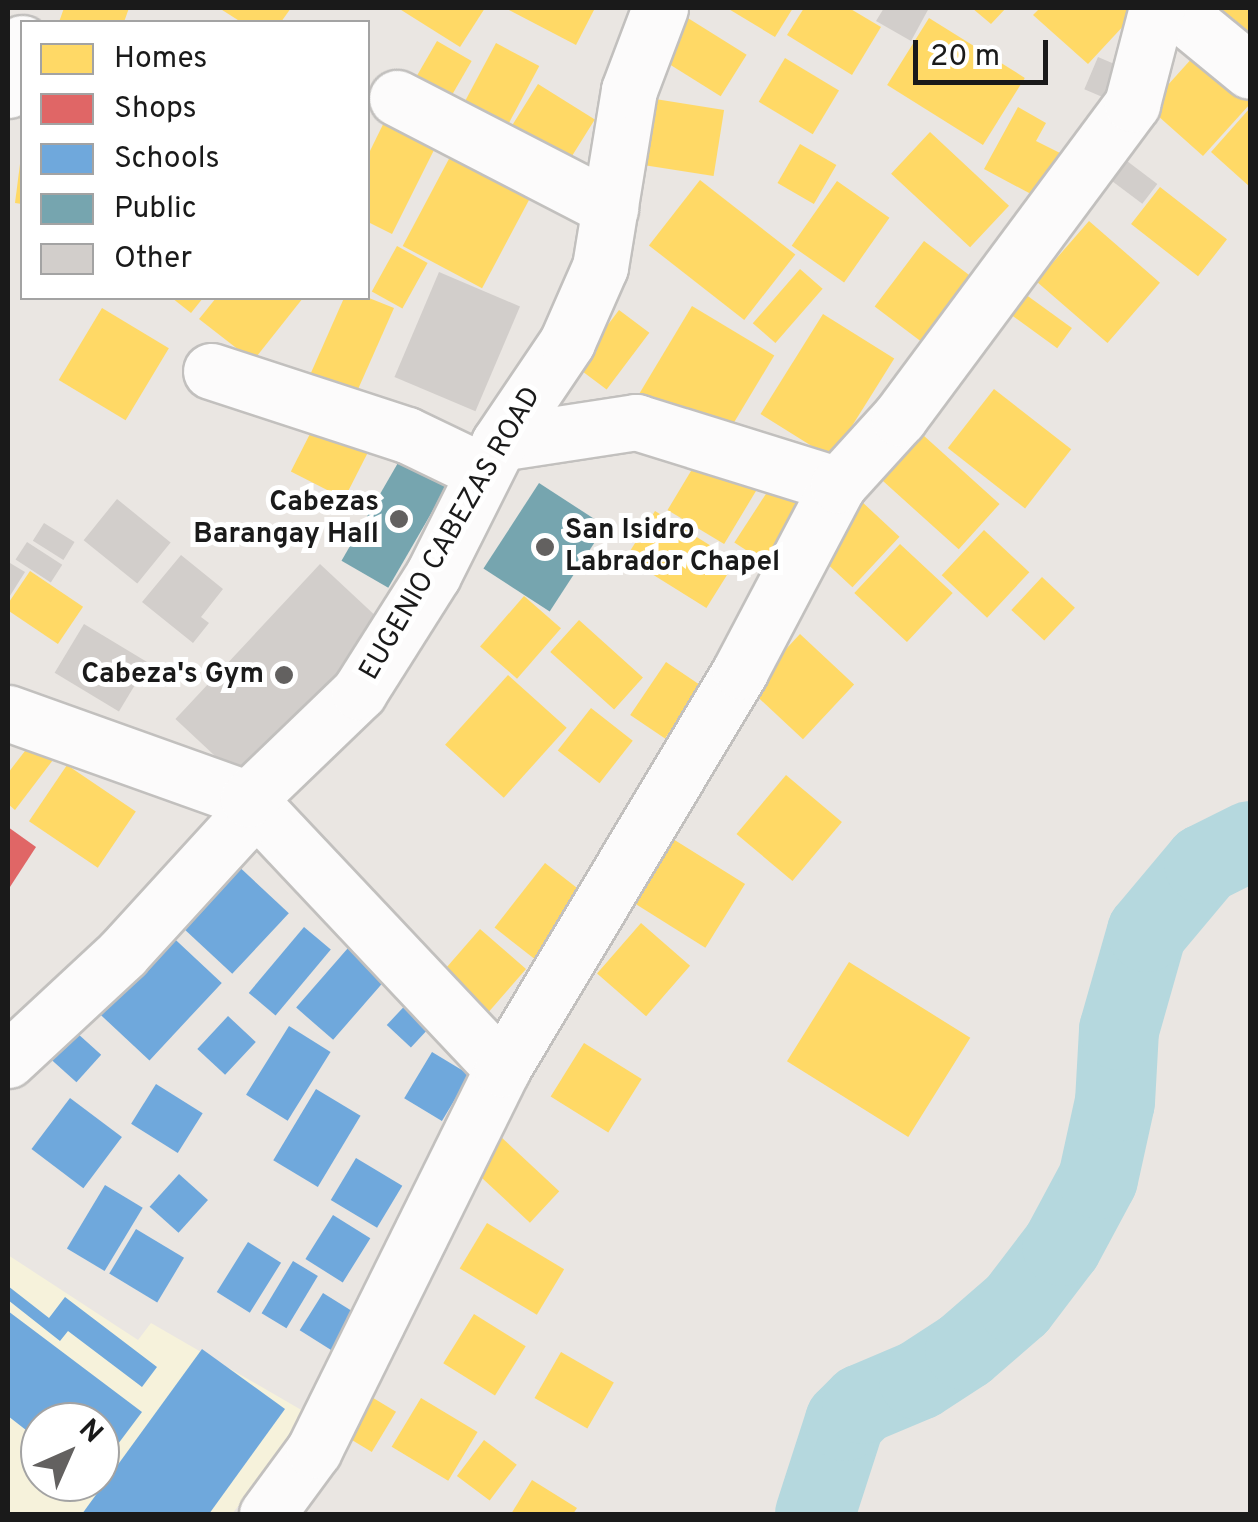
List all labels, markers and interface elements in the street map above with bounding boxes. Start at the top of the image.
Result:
legend [20,20,370,300]
scale bar [918,20,1053,82]
text: 20 m [930,39,1000,76]
text: Homes [114,41,207,78]
text: Shops [114,91,197,128]
text: Schools [114,141,220,178]
text: Public [114,191,197,228]
text: Other [114,241,192,278]
street label: EUGENIO CABEZAS ROAD [353,381,549,687]
place label: Cabezas Barangay Hall [193,486,379,552]
marker: Cabezas Barangay Hall [388,508,410,530]
place label: San Isidro Labrador Chapel [565,514,780,580]
marker: San Isidro Labrador Chapel [534,536,556,558]
place label: Cabeza's Gym [81,658,264,692]
marker: Cabeza's Gym [273,664,295,686]
north arrow [20,1402,120,1502]
text: N [70,1412,110,1452]

